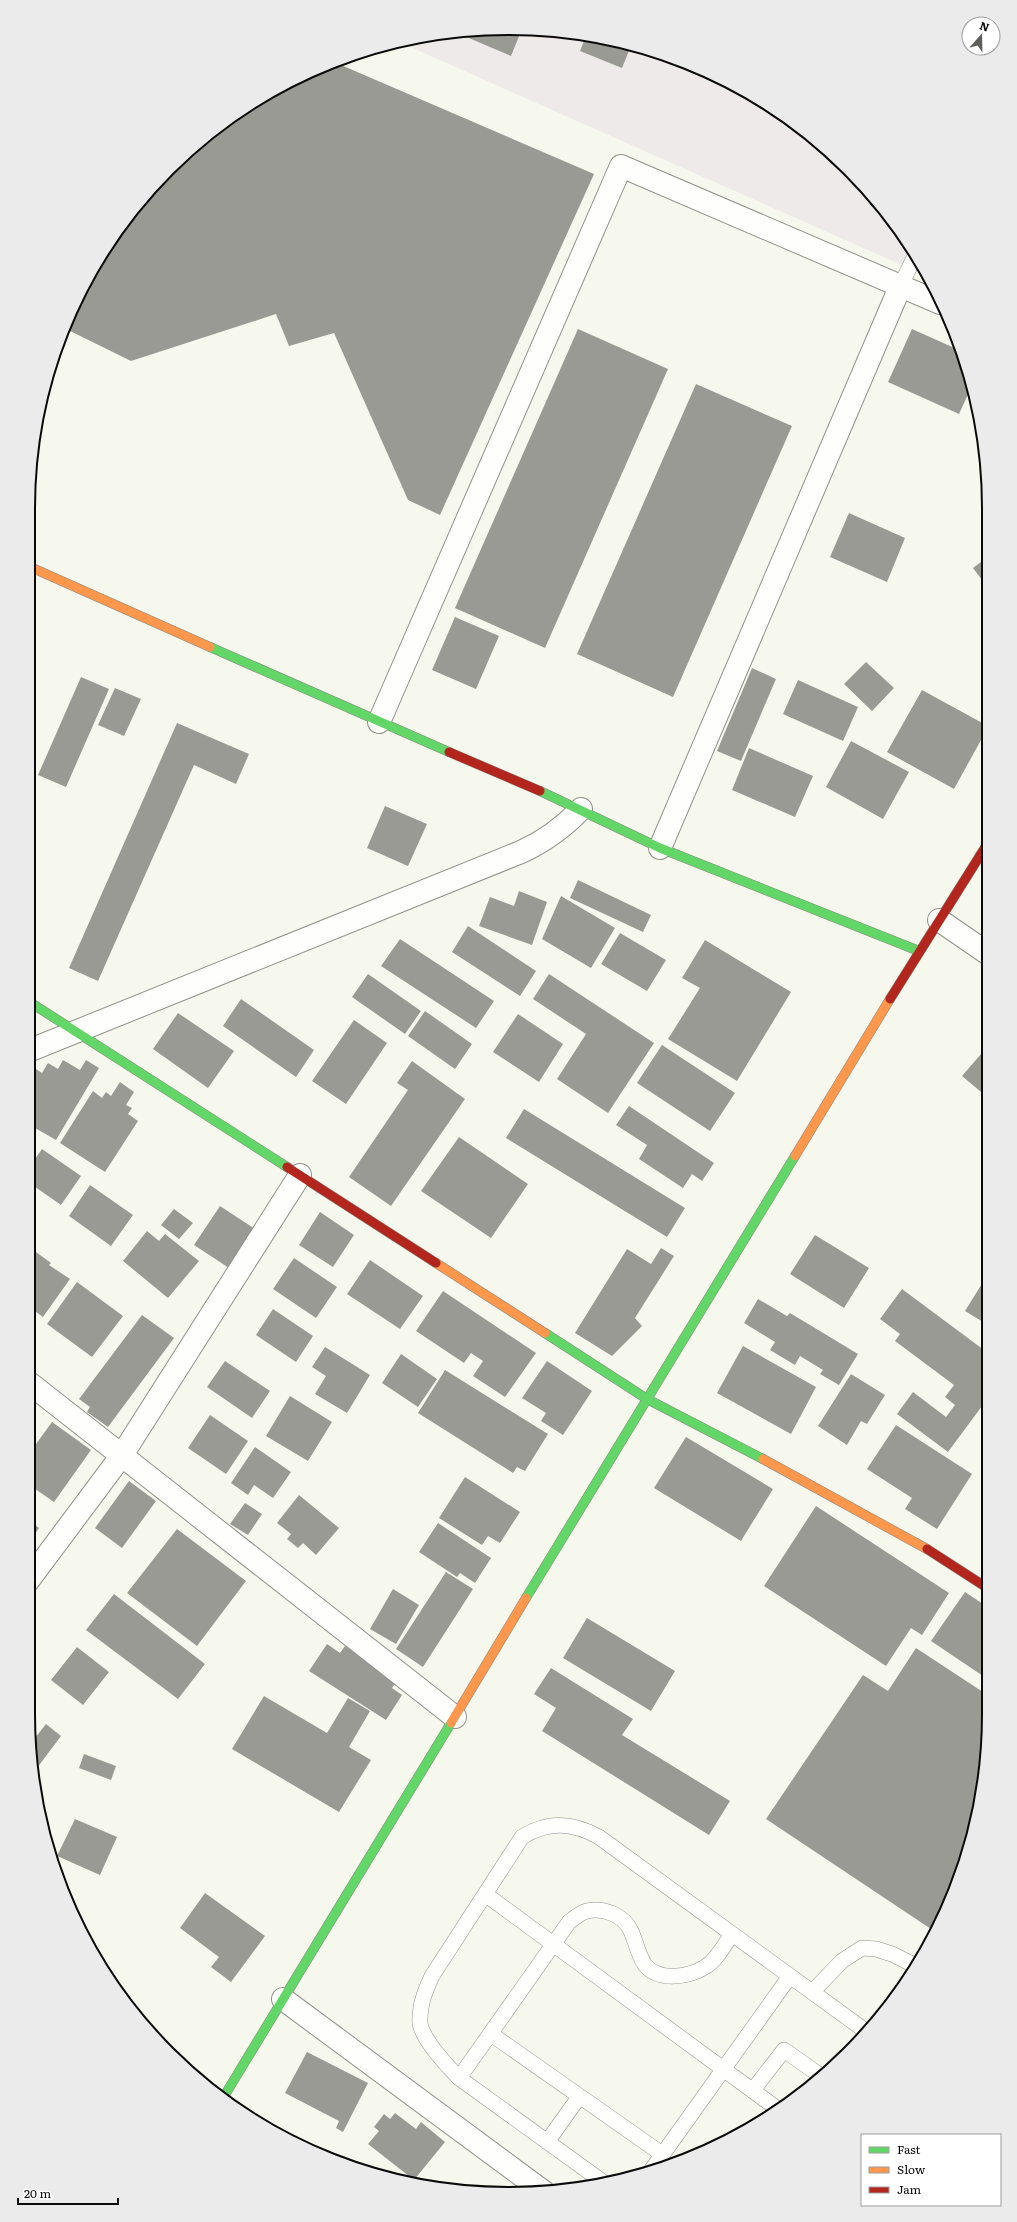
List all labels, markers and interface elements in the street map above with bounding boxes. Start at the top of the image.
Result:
north arrow [961,16,1001,56]
text: N [978,17,992,35]
legend [861,2134,1001,2206]
text: Fast [897,2140,921,2158]
text: Slow [897,2160,926,2178]
scale bar [18,2180,118,2206]
text: Jam [897,2180,922,2198]
text: 20 m [24,2184,51,2202]

